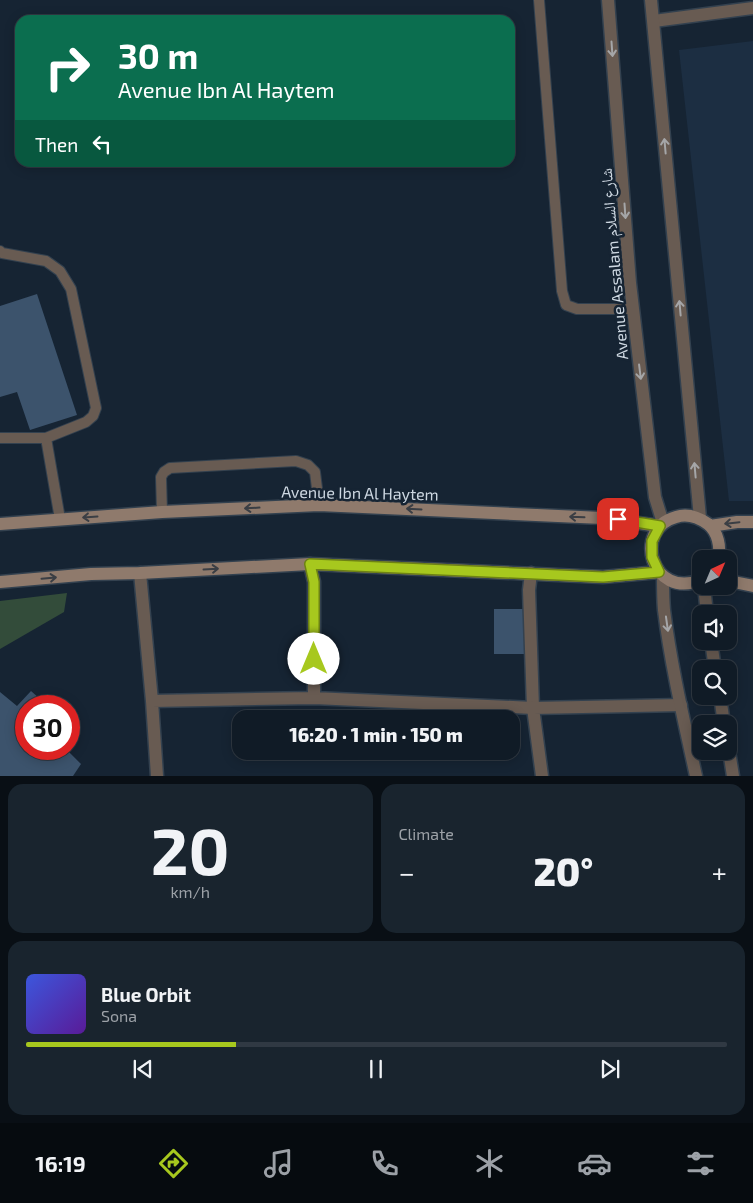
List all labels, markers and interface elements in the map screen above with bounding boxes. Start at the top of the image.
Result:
text: 30 m [118,34,198,76]
icon: right [35,35,100,100]
one-way arrow [608,40,617,56]
text: Avenue Ibn Al Haytem [118,76,335,102]
icon: left [88,130,116,158]
text: Then [35,133,78,156]
one-way arrow [660,139,670,155]
street label: Avenue Assalam شارع السلام [596,167,633,361]
one-way arrow [620,202,629,218]
one-way arrow [676,300,685,316]
one-way arrow [635,364,645,380]
one-way arrow [691,462,700,478]
street label: Avenue Ibn Al Haytem [281,482,439,503]
pin [597,498,639,540]
one-way arrow [244,503,260,513]
one-way arrow [407,505,423,514]
icon: arrive [604,505,632,533]
one-way arrow [569,512,585,522]
one-way arrow [82,513,98,522]
one-way arrow [724,518,740,528]
north arrow [692,550,738,595]
map controls [692,550,737,760]
one-way arrow [203,565,219,574]
one-way arrow [40,573,56,583]
button: sound [692,605,737,650]
one-way arrow [662,616,672,632]
position arrow [287,632,339,684]
button: search [692,660,737,705]
speed limit sign: 30 [15,695,80,760]
button: layers [692,715,737,760]
text: 16:20 · 1 min · 150 m [289,723,463,746]
text: 20 [151,810,230,888]
text: Climate [399,824,454,843]
text: 20° [533,848,593,894]
text: − [399,855,415,889]
text: + [712,855,727,889]
text: km/h [170,882,210,901]
text: Blue Orbit [101,983,191,1006]
text: Sona [101,1006,137,1025]
icon: previous [129,1055,157,1083]
icon: pause [362,1055,390,1083]
icon: next [596,1055,624,1083]
icon: directions [156,1146,191,1181]
icon: music [261,1146,296,1181]
icon: phone [367,1146,402,1181]
icon: climate [472,1146,507,1181]
icon: car [577,1146,612,1181]
icon: filters [683,1146,718,1181]
text: 16:19 [35,1150,86,1176]

